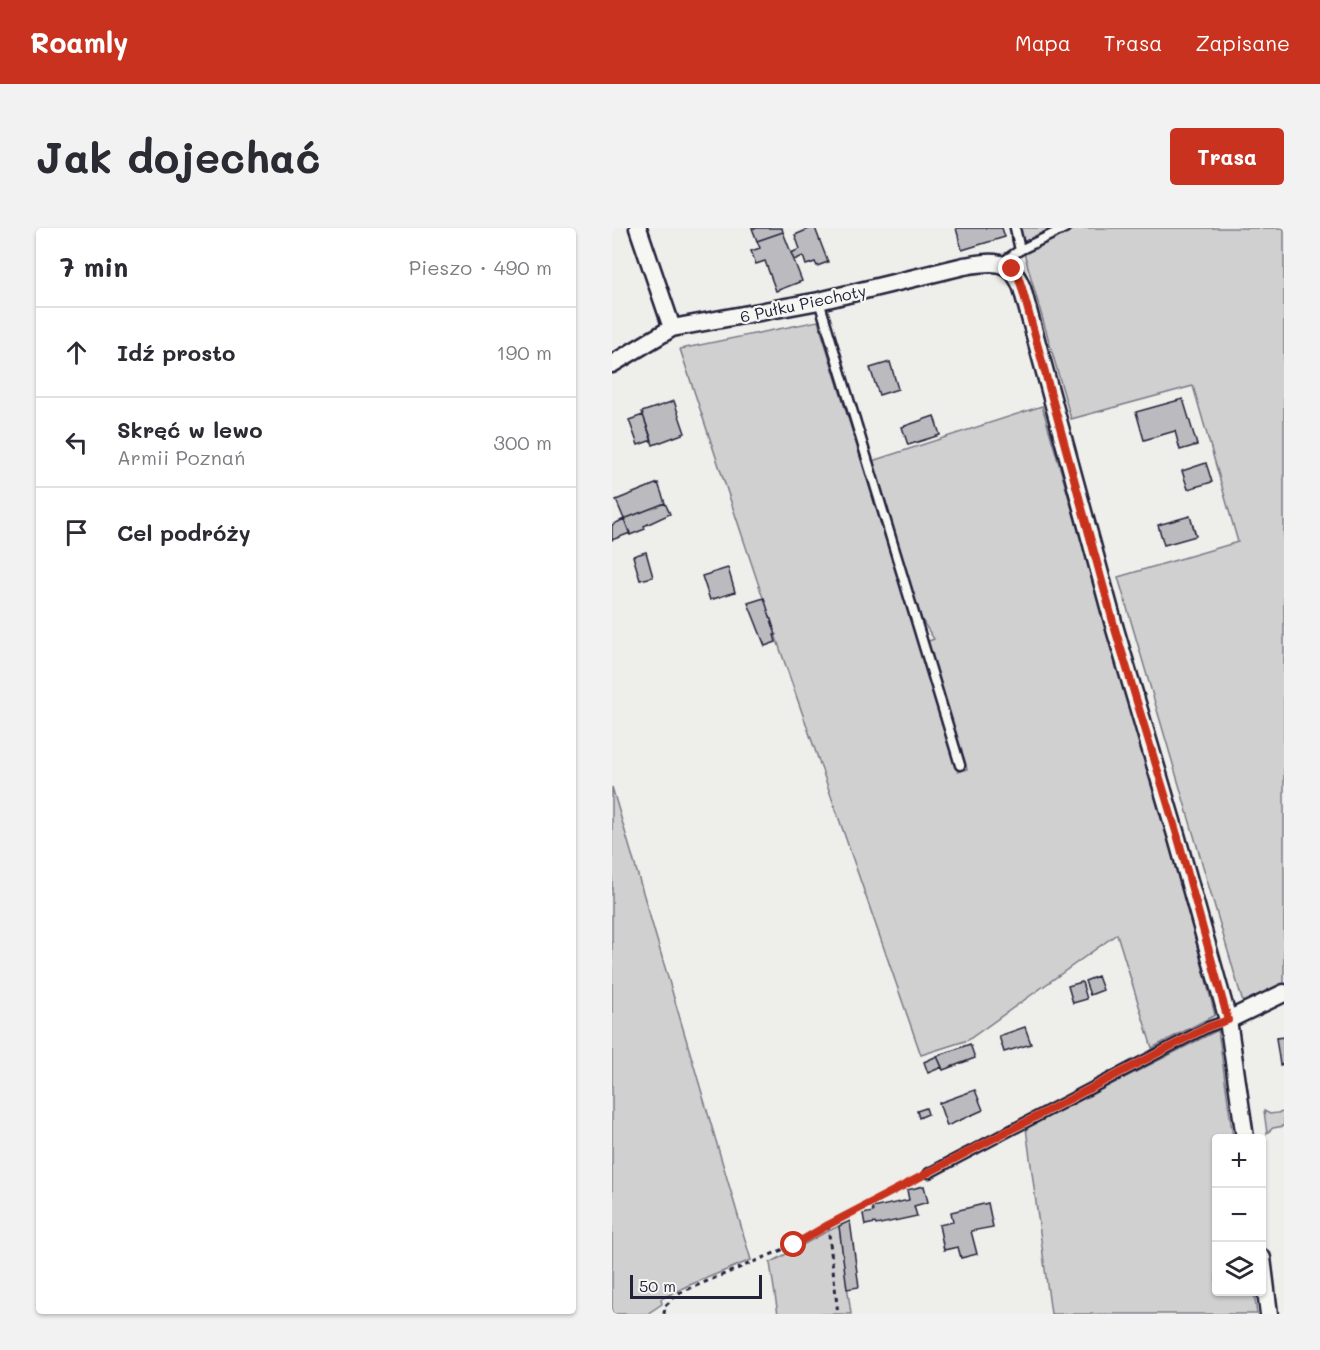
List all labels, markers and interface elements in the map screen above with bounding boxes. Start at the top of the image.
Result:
text: Roamly [30,24,129,60]
text: Mapa [1015,29,1071,56]
text: Trasa [1104,29,1162,56]
text: Zapisane [1195,29,1290,56]
button: Trasa [1170,128,1284,185]
text: Jak dojechać [36,129,321,184]
text: 7 min [60,250,128,284]
text: Pieszo · 490 m [409,254,552,280]
route end [998,255,1024,281]
street label: 6 Pułku Piechoty [738,279,868,327]
icon: ahead [60,336,93,369]
text: Idź prosto [117,338,235,367]
text: 190 m [497,339,552,365]
text: Skręć w lewo [117,415,263,444]
icon: left [60,426,93,459]
text: 300 m [493,429,552,455]
text: Armii Poznań [117,444,245,470]
icon: arrive [60,516,93,549]
text: Cel podróży [117,518,251,547]
map controls [1212,1134,1266,1296]
button: + [1212,1134,1266,1188]
button: − [1212,1188,1266,1242]
route start [780,1231,806,1257]
button: layers [1212,1242,1266,1296]
scale bar [630,1272,762,1300]
text: 50 m [639,1275,676,1296]

